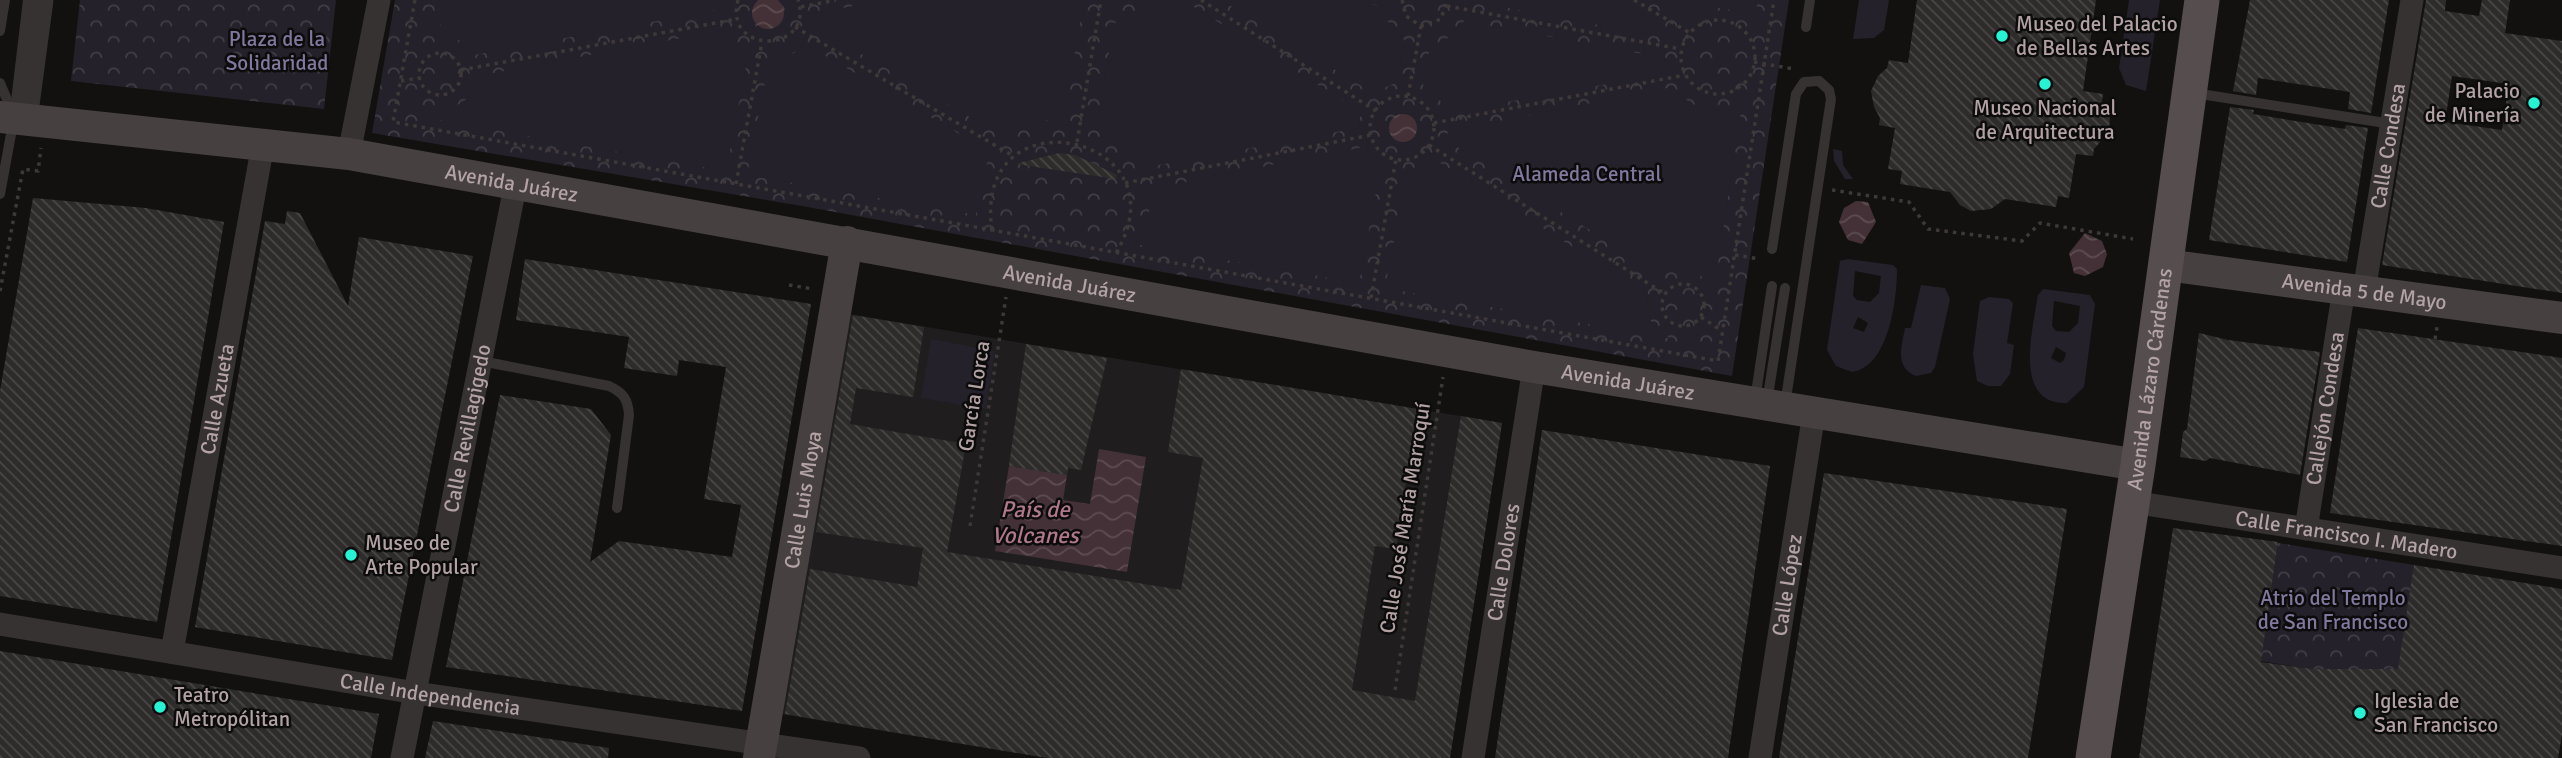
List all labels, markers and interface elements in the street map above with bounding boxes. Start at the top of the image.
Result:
place label: Museo del Palacio de Bellas Artes [2016,11,2178,61]
park label: Plaza de la Solidaridad [226,26,328,76]
marker: Museo del Palacio de Bellas Artes [1994,28,2010,44]
marker: Museo Nacional de Arquitectura [2037,76,2053,92]
place label: Palacio de Minería [2425,78,2520,128]
street label: Calle Condesa [2365,81,2411,211]
place label: Museo Nacional de Arquitectura [1973,95,2117,145]
marker: Palacio de Minería [2526,95,2542,111]
street label: Avenida Juárez [443,158,580,208]
park label: Alameda Central [1512,161,1662,187]
street label: Avenida Juárez [1001,259,1138,308]
street label: Avenida Lázaro Cárdenas [2121,267,2178,492]
street label: Avenida 5 de Mayo [2280,268,2448,315]
street label: Callejón Condesa [2300,330,2350,487]
street label: García Lorca [952,339,996,453]
street label: Calle Azueta [195,341,240,457]
street label: Calle Revillagigedo [438,342,497,515]
street label: Avenida Juárez [1559,359,1696,406]
street label: Calle José María Marroquí [1374,400,1436,635]
street label: Calle Luis Moya [779,429,828,571]
water label: País de Volcanes [991,495,1081,550]
street label: Calle Dolores [1482,502,1526,623]
street label: Calle Francisco I. Madero [2234,505,2459,565]
place label: Museo de Arte Popular [365,530,478,580]
street label: Calle López [1766,532,1808,638]
marker: Museo de Arte Popular [343,547,359,563]
park label: Atrio del Templo de San Francisco [2258,585,2408,635]
street label: Calle Independencia [338,668,522,721]
place label: Teatro Metropólitan [174,682,290,732]
place label: Iglesia de San Francisco [2374,688,2498,738]
marker: Teatro Metropólitan [152,699,168,715]
marker: Iglesia de San Francisco [2352,705,2368,721]

